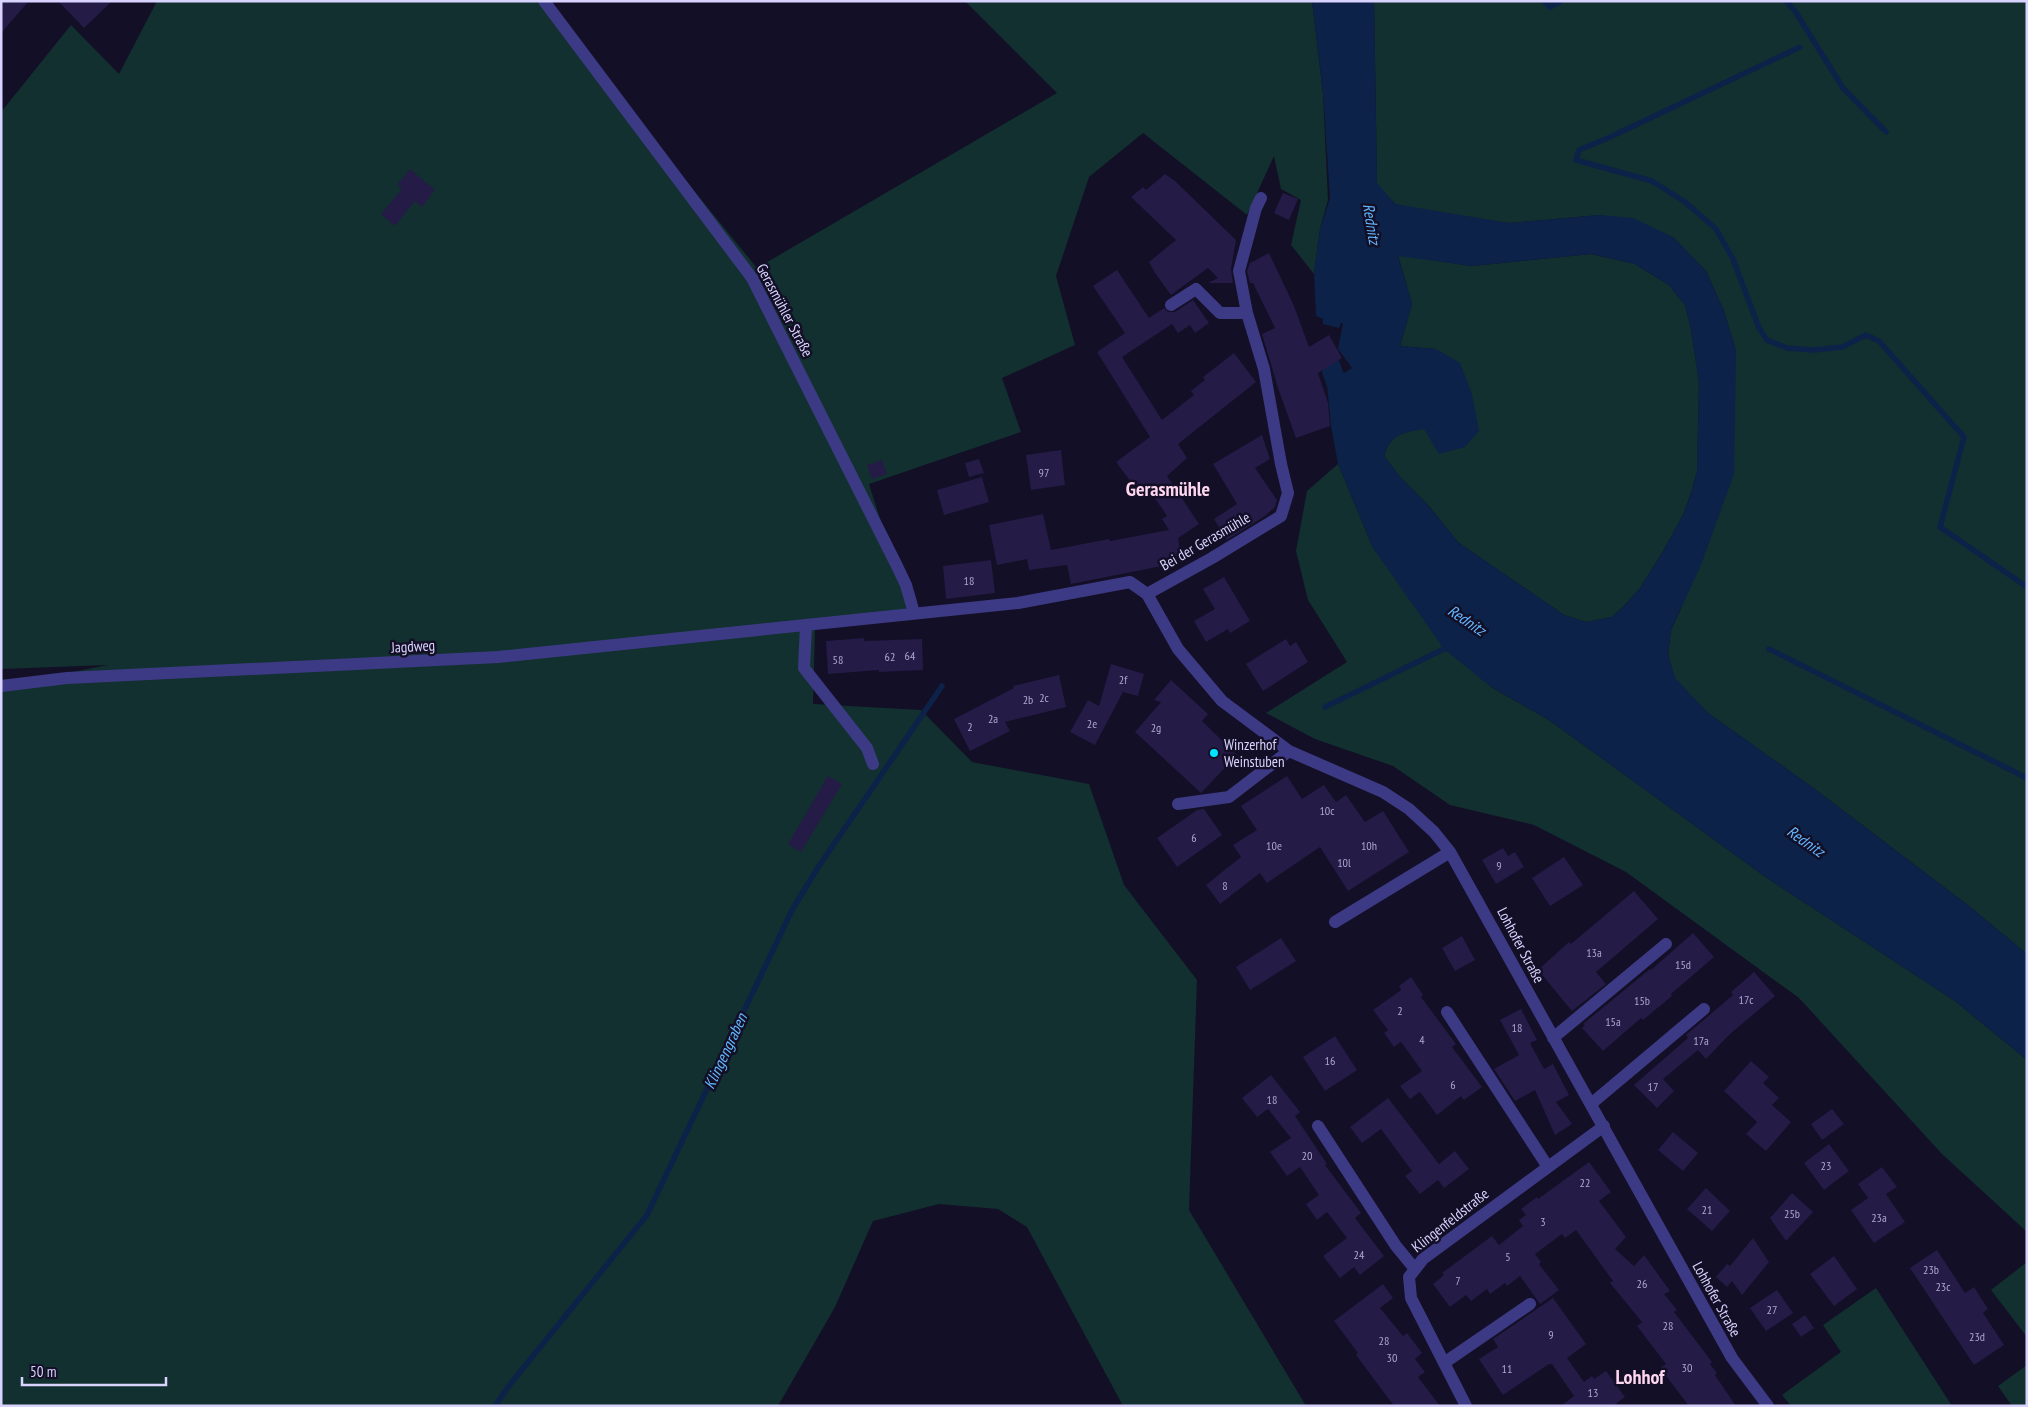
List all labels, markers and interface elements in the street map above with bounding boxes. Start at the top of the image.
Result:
water label: Rednitz [1359,202,1385,248]
street label: Gerasmühler Straße [752,260,818,360]
house number: 97 [1039,465,1049,480]
district label: Gerasmühle [1126,476,1210,502]
street label: Bei der Gerasmühle [1157,508,1253,574]
house number: 18 [964,573,974,588]
water label: Rednitz [1444,600,1492,641]
street label: Jagdweg [390,635,435,657]
house number: 64 [905,648,916,663]
house number: 62 [885,649,895,664]
house number: 58 [833,652,843,667]
house number: 2f [1119,672,1128,687]
house number: 2c [1039,690,1050,705]
house number: 2b [1023,692,1033,707]
house number: 2a [988,711,998,726]
house number: 2e [1087,716,1097,731]
house number: 2 [967,719,973,734]
house number: 2g [1151,720,1161,735]
place label: Winzerhof Weinstuben [1224,735,1285,771]
marker: Winzerhof Weinstuben [1208,747,1220,759]
house number: 10c [1319,803,1335,818]
water label: Rednitz [1783,821,1830,862]
house number: 6 [1191,830,1197,845]
house number: 10e [1266,838,1282,853]
house number: 10h [1361,838,1377,853]
house number: 10l [1337,855,1351,870]
house number: 9 [1496,858,1502,873]
house number: 8 [1222,878,1228,893]
street label: Lohhofer Straße [1493,904,1549,986]
house number: 13a [1586,945,1602,960]
house number: 15d [1675,957,1691,972]
house number: 17c [1739,992,1754,1007]
house number: 15b [1634,993,1650,1008]
house number: 2 [1397,1003,1403,1018]
water label: Klingengraben [699,1009,752,1092]
house number: 15a [1605,1014,1621,1029]
house number: 18 [1512,1020,1522,1035]
house number: 4 [1419,1032,1425,1047]
house number: 17a [1693,1033,1709,1048]
house number: 16 [1325,1053,1335,1068]
house number: 6 [1450,1077,1456,1092]
house number: 17 [1648,1079,1658,1094]
house number: 18 [1267,1092,1277,1107]
house number: 20 [1302,1148,1312,1163]
house number: 23 [1821,1158,1831,1173]
house number: 22 [1580,1175,1590,1190]
street label: Klingenfeldstraße [1408,1184,1492,1256]
house number: 21 [1702,1202,1712,1217]
house number: 25b [1784,1206,1800,1221]
house number: 23a [1871,1210,1887,1225]
house number: 3 [1540,1214,1546,1229]
house number: 24 [1354,1247,1365,1262]
house number: 5 [1505,1249,1511,1264]
street label: Lohhofer Straße [1689,1258,1745,1340]
house number: 23b [1923,1262,1939,1277]
house number: 7 [1455,1273,1461,1288]
house number: 26 [1637,1276,1647,1291]
house number: 23c [1935,1279,1951,1294]
house number: 27 [1767,1302,1777,1317]
house number: 28 [1663,1318,1673,1333]
house number: 9 [1548,1327,1554,1342]
house number: 23d [1969,1329,1985,1344]
house number: 28 [1379,1333,1389,1348]
house number: 30 [1387,1350,1397,1365]
scale bar [22,1354,166,1386]
house number: 30 [1682,1360,1692,1375]
house number: 11 [1502,1361,1512,1376]
text: 50 m [30,1362,56,1381]
district label: Lohhof [1616,1364,1666,1390]
house number: 13 [1588,1385,1598,1400]

